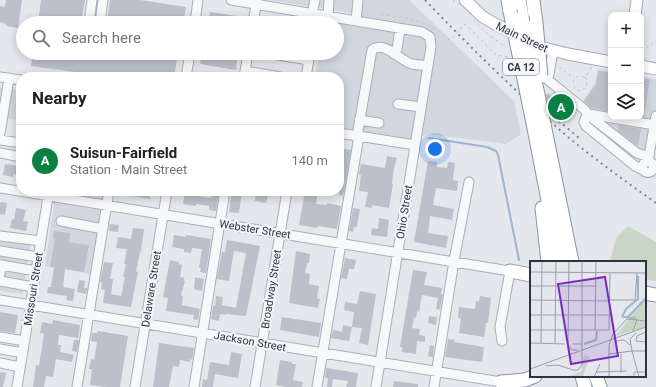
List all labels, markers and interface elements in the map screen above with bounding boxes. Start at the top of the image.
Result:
map controls [608,12,644,120]
button: + [608,12,644,48]
search box [16,16,344,60]
street label: Main Street [494,20,550,55]
icon: search [30,27,52,49]
text: Search here [62,29,141,47]
button: − [608,48,644,84]
road number: CA 12 [503,59,539,75]
button: layers [608,84,644,120]
text: Nearby [32,88,87,108]
pin: A [548,92,574,122]
your location [425,139,445,159]
text: Suisun-Fairfield [70,144,177,162]
text: A [41,153,49,168]
text: 140 m [291,153,328,168]
text: Station · Main Street [70,162,187,177]
street label: Ohio Street [394,184,415,240]
street label: Webster Street [218,217,292,242]
street label: Broadway Street [259,248,284,330]
street label: Delaware Street [139,250,164,328]
street label: Missouri Street [21,251,46,327]
inset map [530,261,646,377]
street label: Jackson Street [213,329,287,354]

